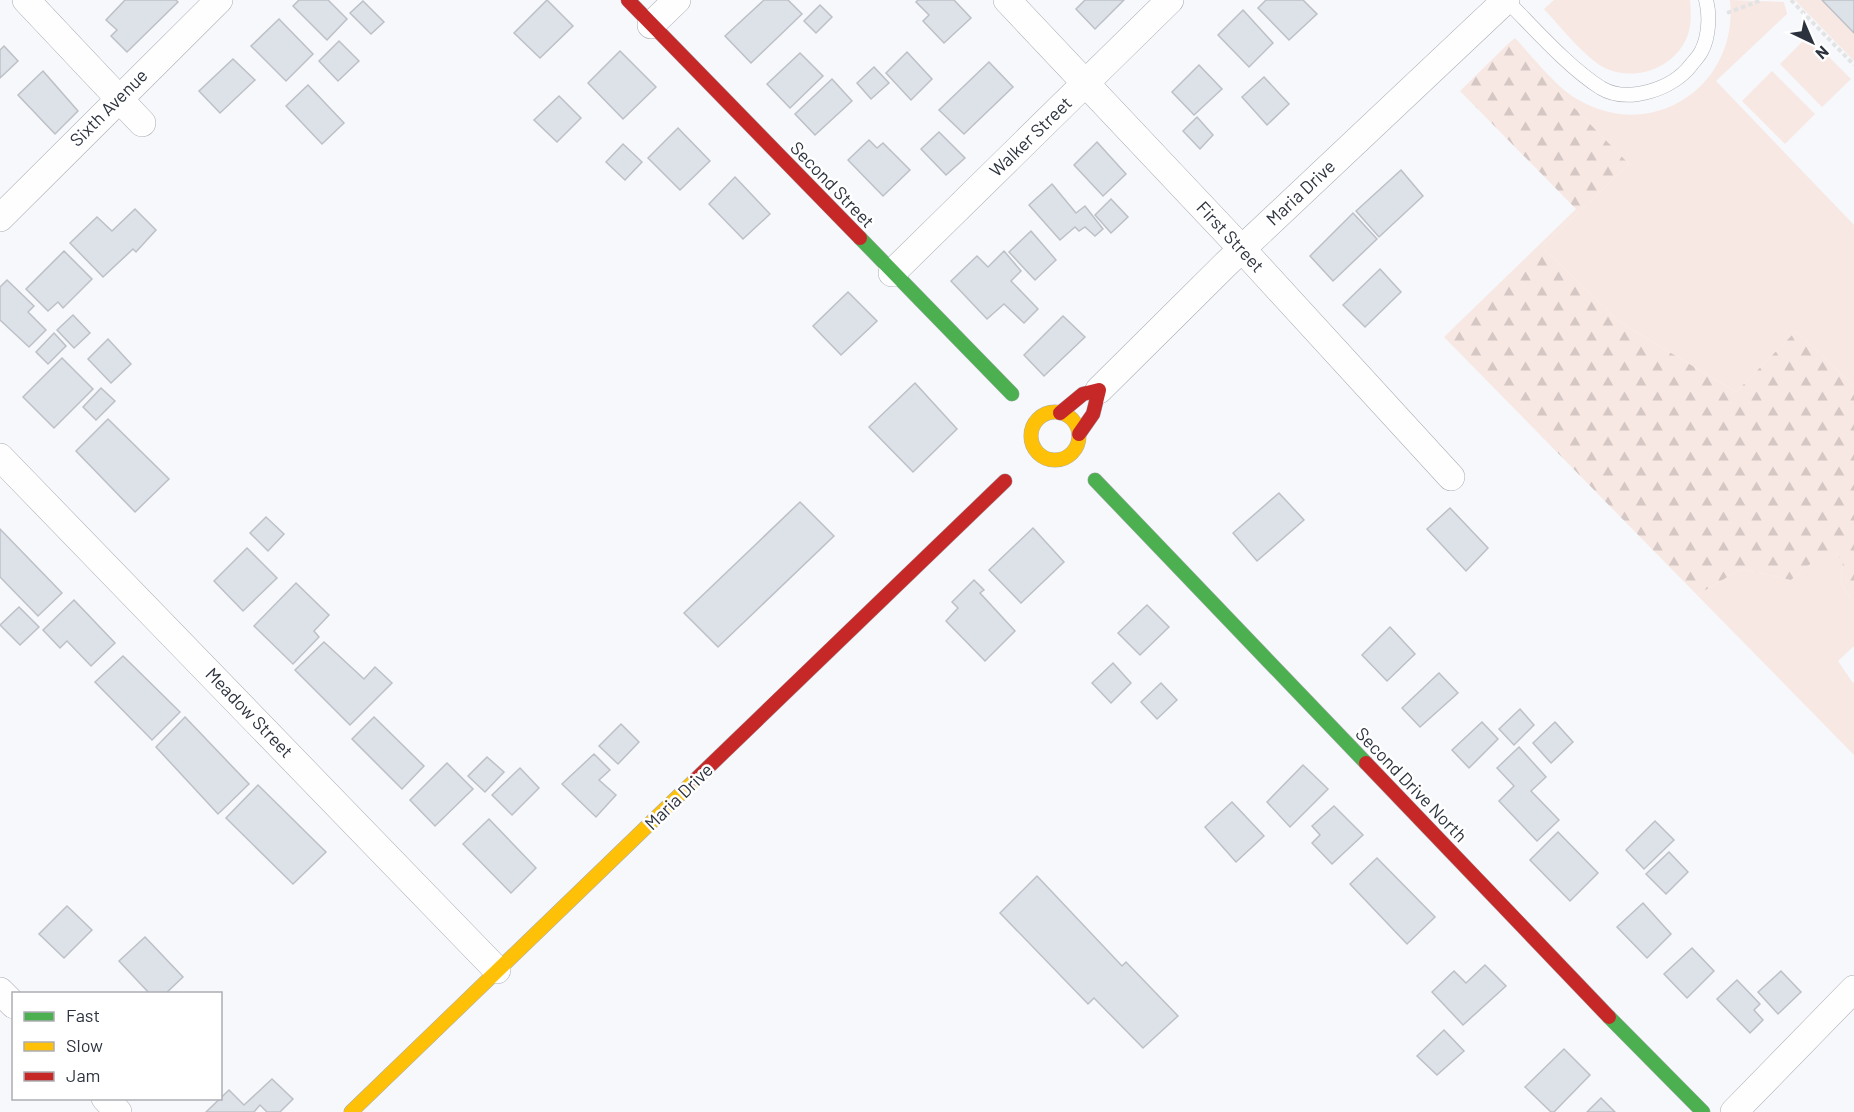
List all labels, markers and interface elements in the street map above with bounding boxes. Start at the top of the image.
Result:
north arrow [1782,12,1842,72]
text: N [1812,43,1833,64]
street label: Sixth Avenue [65,64,152,151]
street label: Walker Street [985,92,1076,181]
street label: Second Street [786,137,879,232]
street label: Maria Drive [1261,155,1339,230]
street label: First Street [1192,196,1269,276]
street label: Meadow Street [201,663,298,762]
street label: Second Drive North [1351,722,1472,846]
street label: Maria Drive [640,758,717,834]
legend [12,992,222,1100]
text: Fast [66,1004,100,1026]
text: Slow [66,1034,103,1056]
text: Jam [66,1064,100,1086]

